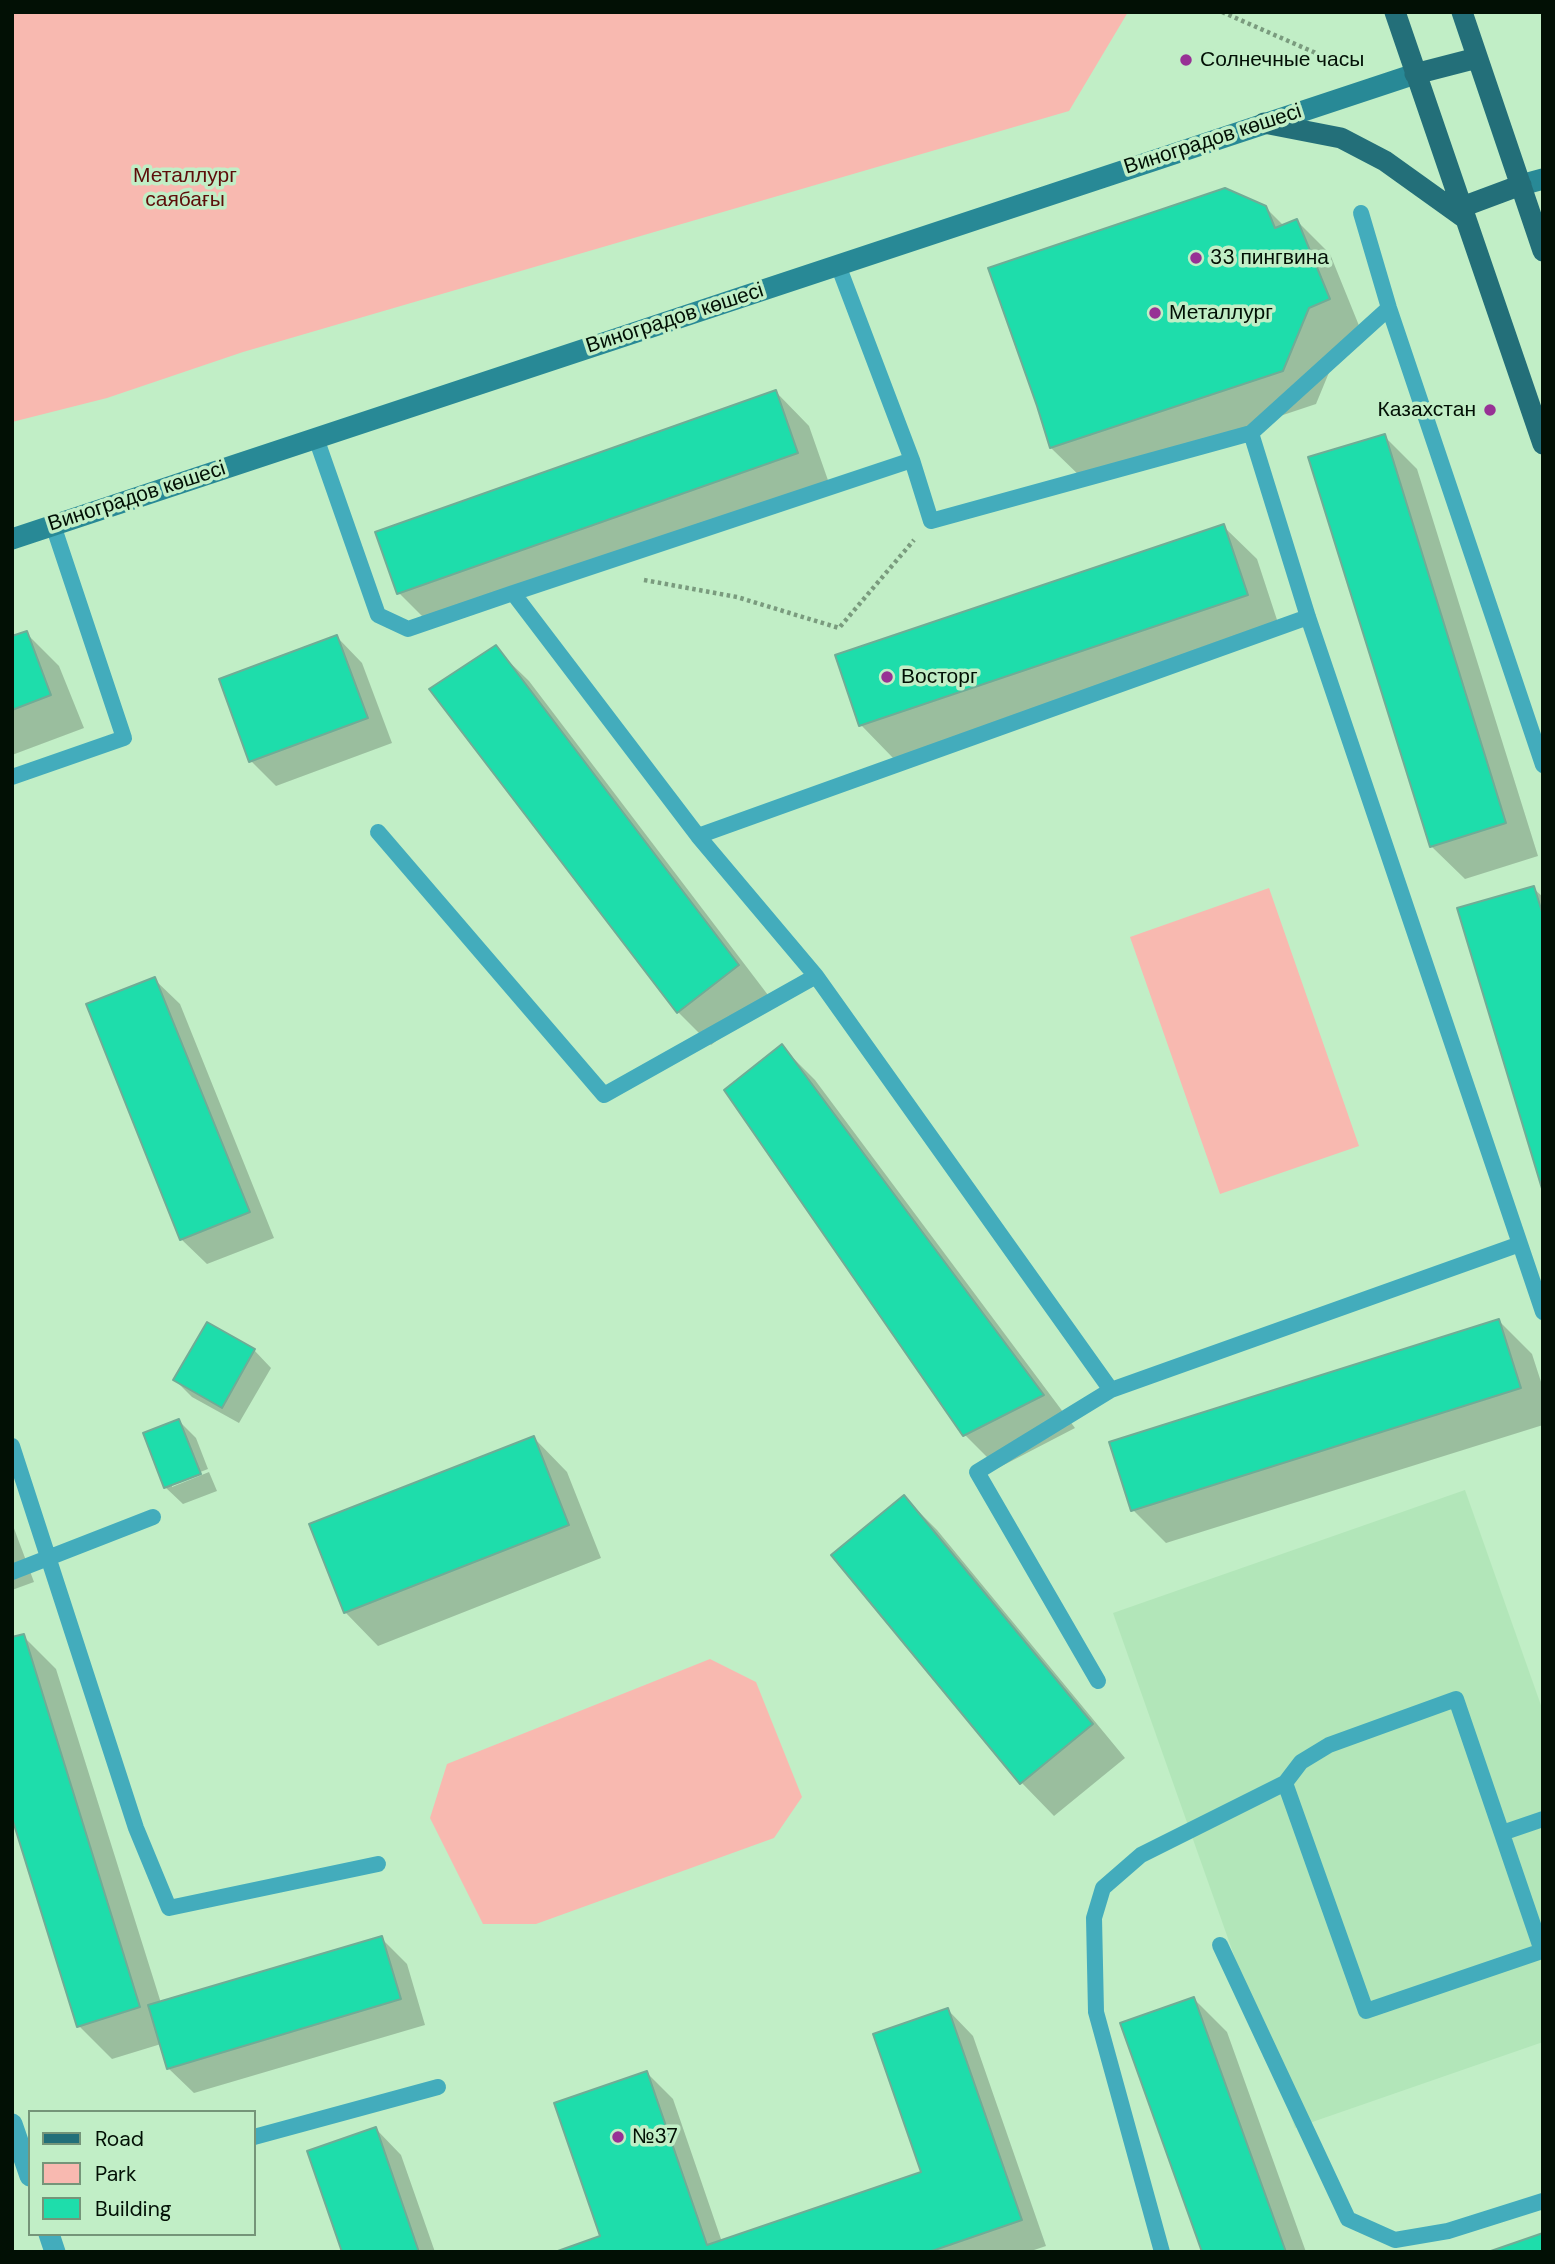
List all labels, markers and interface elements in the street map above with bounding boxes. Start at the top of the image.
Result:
place label: Солнечные часы [1200,47,1364,73]
marker: Солнечные часы [1178,52,1194,68]
street label: Виноградов көшесі [1121,99,1305,181]
park label: Металлург саябағы [133,163,237,213]
place label: 33 пингвина [1210,245,1329,271]
marker: 33 пингвина [1188,250,1204,266]
street label: Виноградов көшесі [583,278,767,360]
place label: Металлург [1169,300,1273,326]
marker: Металлург [1147,305,1163,321]
place label: Казахстан [1378,397,1476,423]
marker: Казахстан [1482,402,1498,418]
street label: Виноградов көшесі [45,456,229,538]
place label: Восторг [901,664,978,690]
marker: Восторг [879,669,895,685]
legend [28,2110,256,2236]
place label: №37 [632,2124,678,2150]
text: Road [95,2125,144,2153]
marker: №37 [610,2129,626,2145]
text: Park [95,2160,136,2188]
text: Building [95,2195,171,2223]

